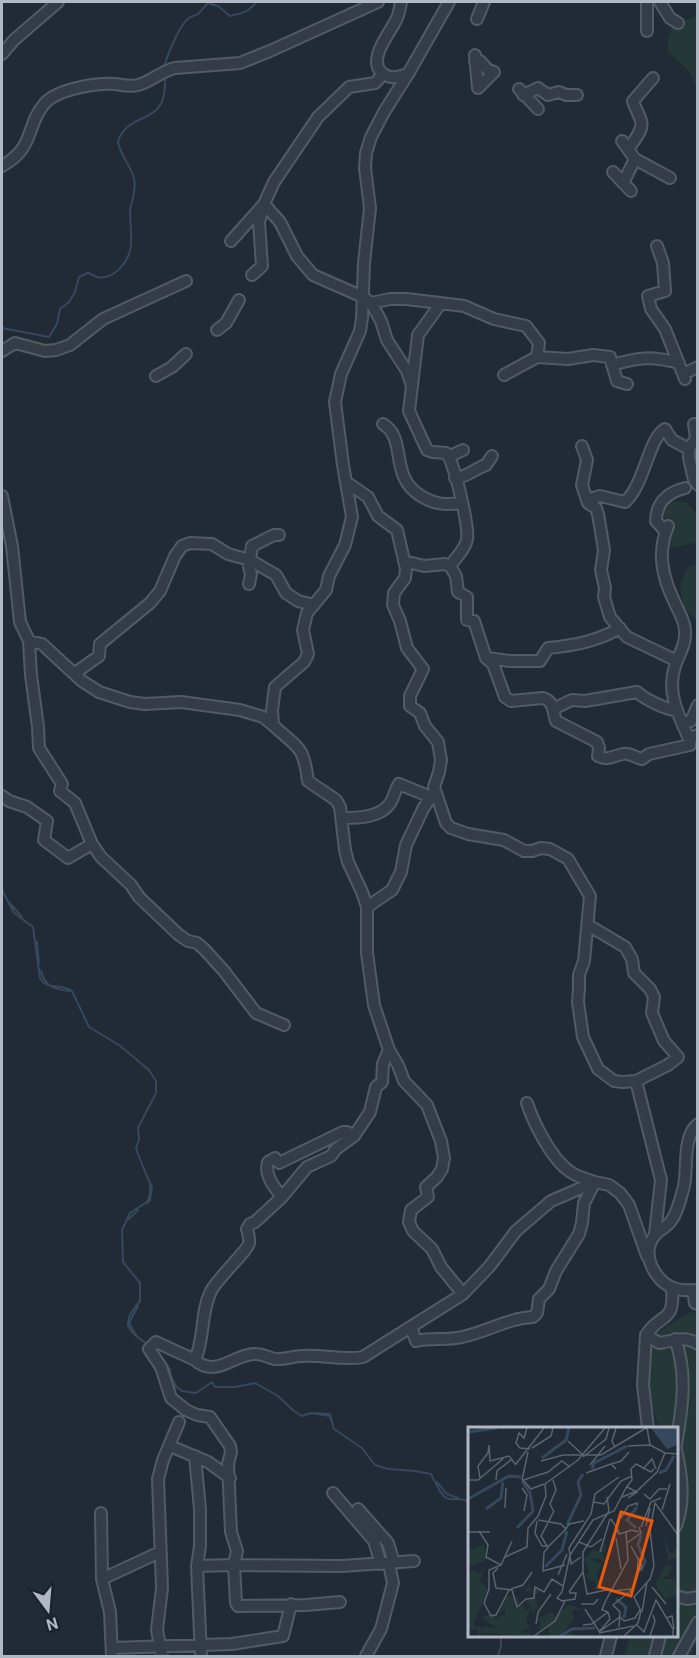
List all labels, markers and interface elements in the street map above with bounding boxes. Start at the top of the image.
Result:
inset map [468,1427,678,1637]
north arrow [18,1580,78,1640]
text: N [44,1613,60,1635]

